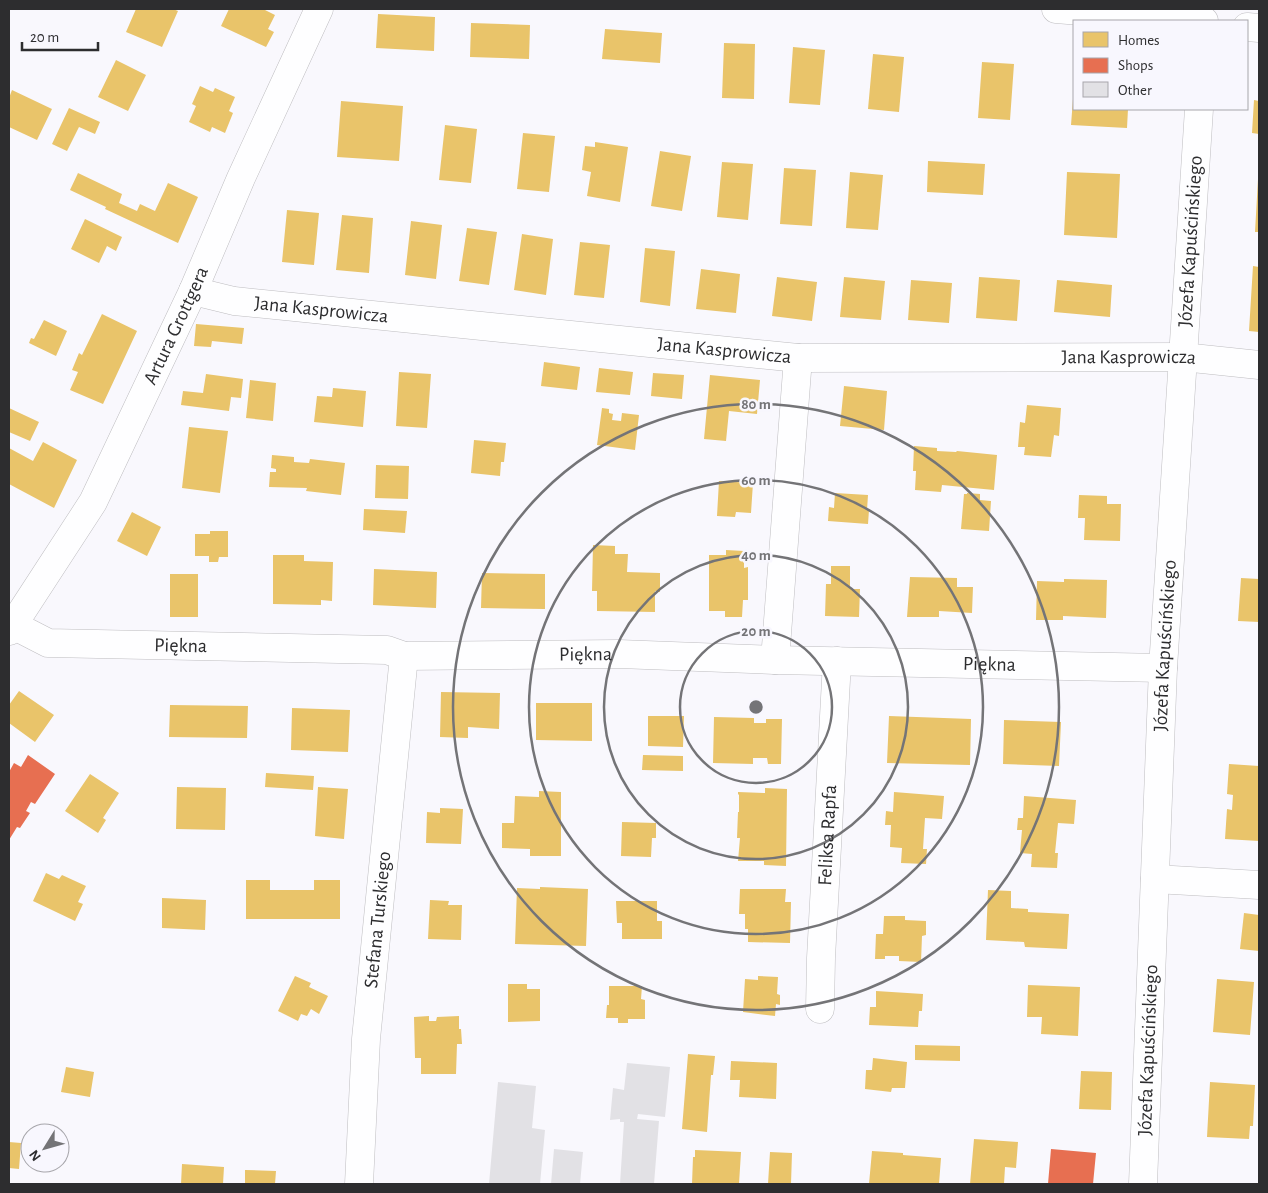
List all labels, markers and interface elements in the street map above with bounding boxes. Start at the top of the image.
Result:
scale bar [22,20,99,52]
legend [1073,20,1248,110]
text: 20 m [30,30,59,45]
text: Homes [1118,33,1160,48]
text: Shops [1118,58,1153,73]
text: Other [1118,83,1152,98]
street label: Józefa Kapuścińskiego [1175,155,1206,328]
street label: Artura Grottgera [140,264,212,388]
street label: Jana Kasprowicza [253,293,389,327]
street label: Jana Kasprowicza [656,334,792,367]
street label: Jana Kasprowicza [1062,347,1197,368]
text: 80 m [741,397,771,412]
text: 60 m [741,473,771,488]
text: 40 m [741,548,771,563]
street label: Józefa Kapuścińskiego [1151,559,1180,732]
text: 20 m [741,624,771,639]
street label: Piękna [154,635,207,656]
street label: Piękna [559,644,612,665]
street label: Piękna [963,654,1016,675]
centre of rings [747,698,765,716]
street label: Feliksa Rapfa [815,784,840,886]
street label: Stefana Turskiego [361,850,395,989]
street label: Józefa Kapuścińskiego [1135,964,1162,1136]
north arrow [20,1123,70,1173]
text: N [27,1147,44,1163]

